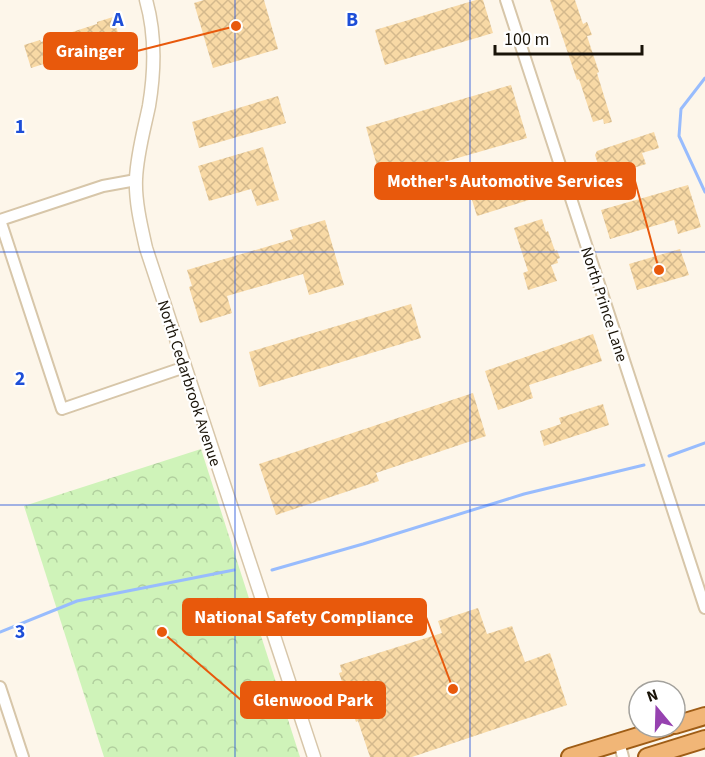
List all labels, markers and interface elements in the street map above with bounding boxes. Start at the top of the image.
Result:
text: A [111,6,124,34]
text: B [346,6,358,34]
scale bar [495,18,642,56]
text: 100 m [504,27,549,52]
callout: Grainger [44,33,137,69]
text: Grainger [56,39,125,64]
text: 1 [15,113,25,141]
callout: Mother's Automotive Services [375,163,635,199]
text: Mother's Automotive Services [387,169,623,194]
street label: North Prince Lane [575,244,633,365]
street label: North Cedarbrook Avenue [152,297,226,469]
text: 2 [15,365,25,393]
callout: National Safety Compliance [183,599,426,635]
text: National Safety Compliance [194,605,414,630]
text: 3 [15,618,25,646]
north arrow [627,679,687,739]
callout: Glenwood Park [241,682,385,718]
text: N [644,684,661,708]
text: Glenwood Park [253,688,373,713]

